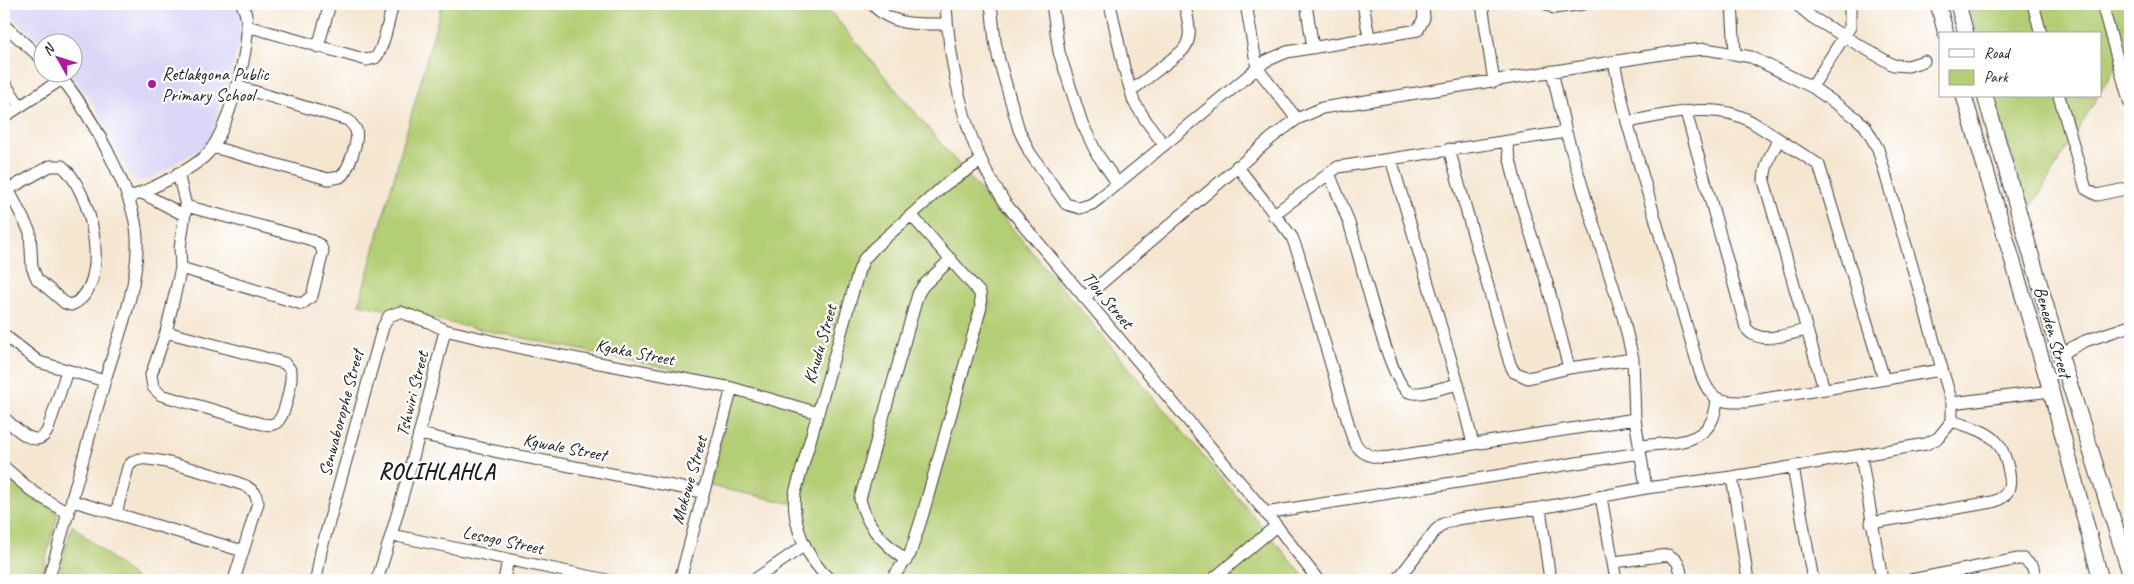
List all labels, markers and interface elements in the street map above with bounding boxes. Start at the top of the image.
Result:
north arrow [32,32,82,82]
legend [1939,32,2102,98]
text: N [39,40,59,59]
text: Road [1984,44,2011,63]
place label: Retlakgona Public Primary School [162,63,269,106]
text: Park [1984,68,2009,87]
marker: Retlakgona Public Primary School [146,78,158,90]
street label: Tlou Street [1078,267,1140,335]
street label: Beneden Street [2030,284,2077,383]
street label: Khudu Street [798,300,842,386]
street label: Kgaka Street [594,334,678,371]
street label: Senwaborophe Street [314,344,369,479]
street label: Tshwiri Street [391,347,434,439]
street label: Kgwale Street [522,428,611,466]
street label: Mokowe Street [666,431,713,527]
district label: ROLIHLAHLA [379,458,496,486]
street label: Lesogo Street [461,521,547,560]

